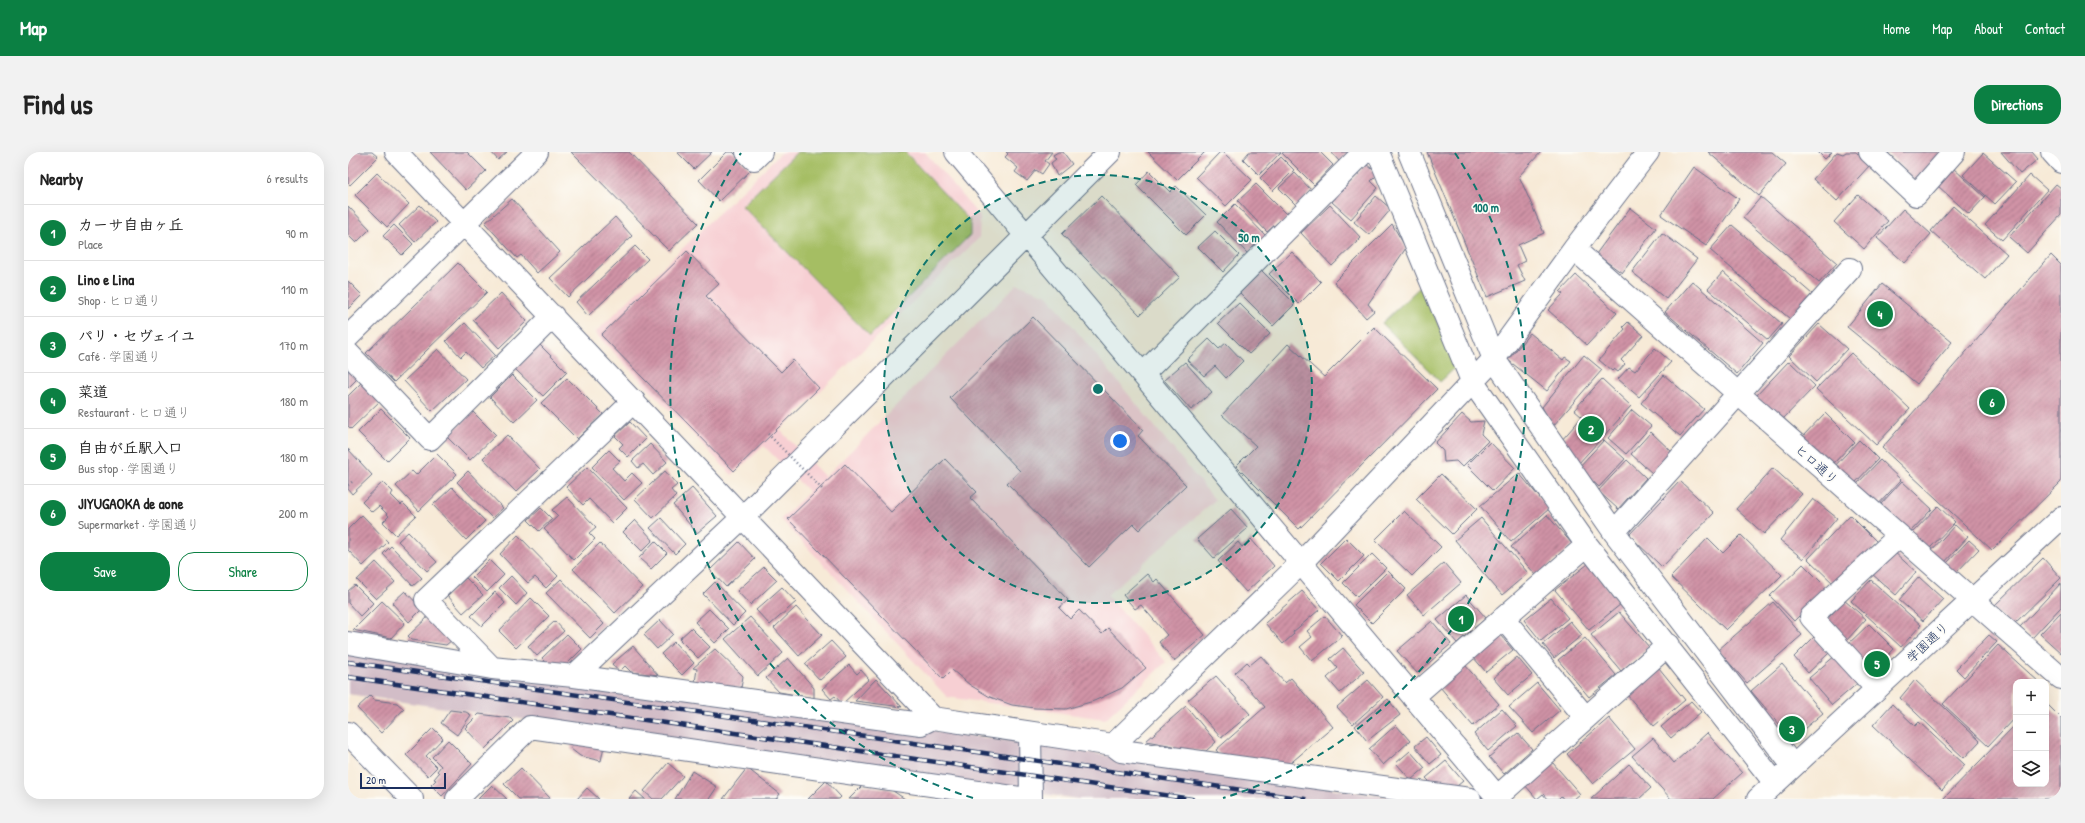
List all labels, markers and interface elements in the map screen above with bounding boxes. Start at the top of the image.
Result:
text: Map [20,15,47,41]
text: Home [1883,19,1910,38]
text: Map [1932,19,1952,38]
text: About [1974,19,2003,38]
text: Contact [2025,19,2065,38]
text: Find us [24,85,93,123]
button: Directions [1974,85,2061,124]
text: Nearby [40,167,83,190]
text: 6 results [267,169,308,187]
text: 100 m [1473,199,1499,216]
text: カーサ自由ヶ丘 [78,214,184,235]
text: 1 [51,224,55,242]
text: 90 m [286,224,308,242]
text: 50 m [1238,229,1260,246]
text: Place [78,235,103,253]
text: Lino e Lina [78,269,134,290]
text: 2 [50,280,56,298]
text: 110 m [281,280,308,298]
text: Shop · ヒロ通り [78,291,161,309]
pin: 4 [1867,299,1893,329]
text: パリ・セヴェイユ [78,325,196,346]
text: 3 [50,336,56,354]
text: 170 m [279,336,308,354]
text: Café · 学園通り [78,347,161,365]
text: 菜道 [78,381,108,402]
centre of rings [1091,382,1105,396]
pin: 6 [1979,387,2005,417]
text: 4 [51,392,55,410]
text: 180 m [280,392,308,410]
text: Restaurant · ヒロ通り [78,403,190,421]
pin: 2 [1578,414,1604,444]
your location [1110,431,1130,451]
text: 自由が丘駅入口 [78,437,183,458]
street label: ヒロ通り [1792,440,1842,488]
text: 5 [50,448,56,466]
text: 180 m [280,448,308,466]
text: Bus stop · 学園通り [78,459,179,477]
text: JIYUGAOKA de aone [78,493,183,514]
text: 6 [50,504,56,522]
text: 200 m [278,504,308,522]
text: Supermarket · 学園通り [78,515,199,533]
button: Save [40,552,170,591]
button: Share [178,552,308,591]
pin: 1 [1448,604,1474,634]
street label: 学園通り [1902,618,1952,666]
pin: 5 [1864,649,1890,679]
map controls [2013,679,2049,787]
button: + [2013,679,2049,715]
pin: 3 [1779,714,1805,744]
button: − [2013,715,2049,751]
button: layers [2013,751,2049,787]
scale bar [360,771,446,790]
text: 20 m [366,773,386,787]

